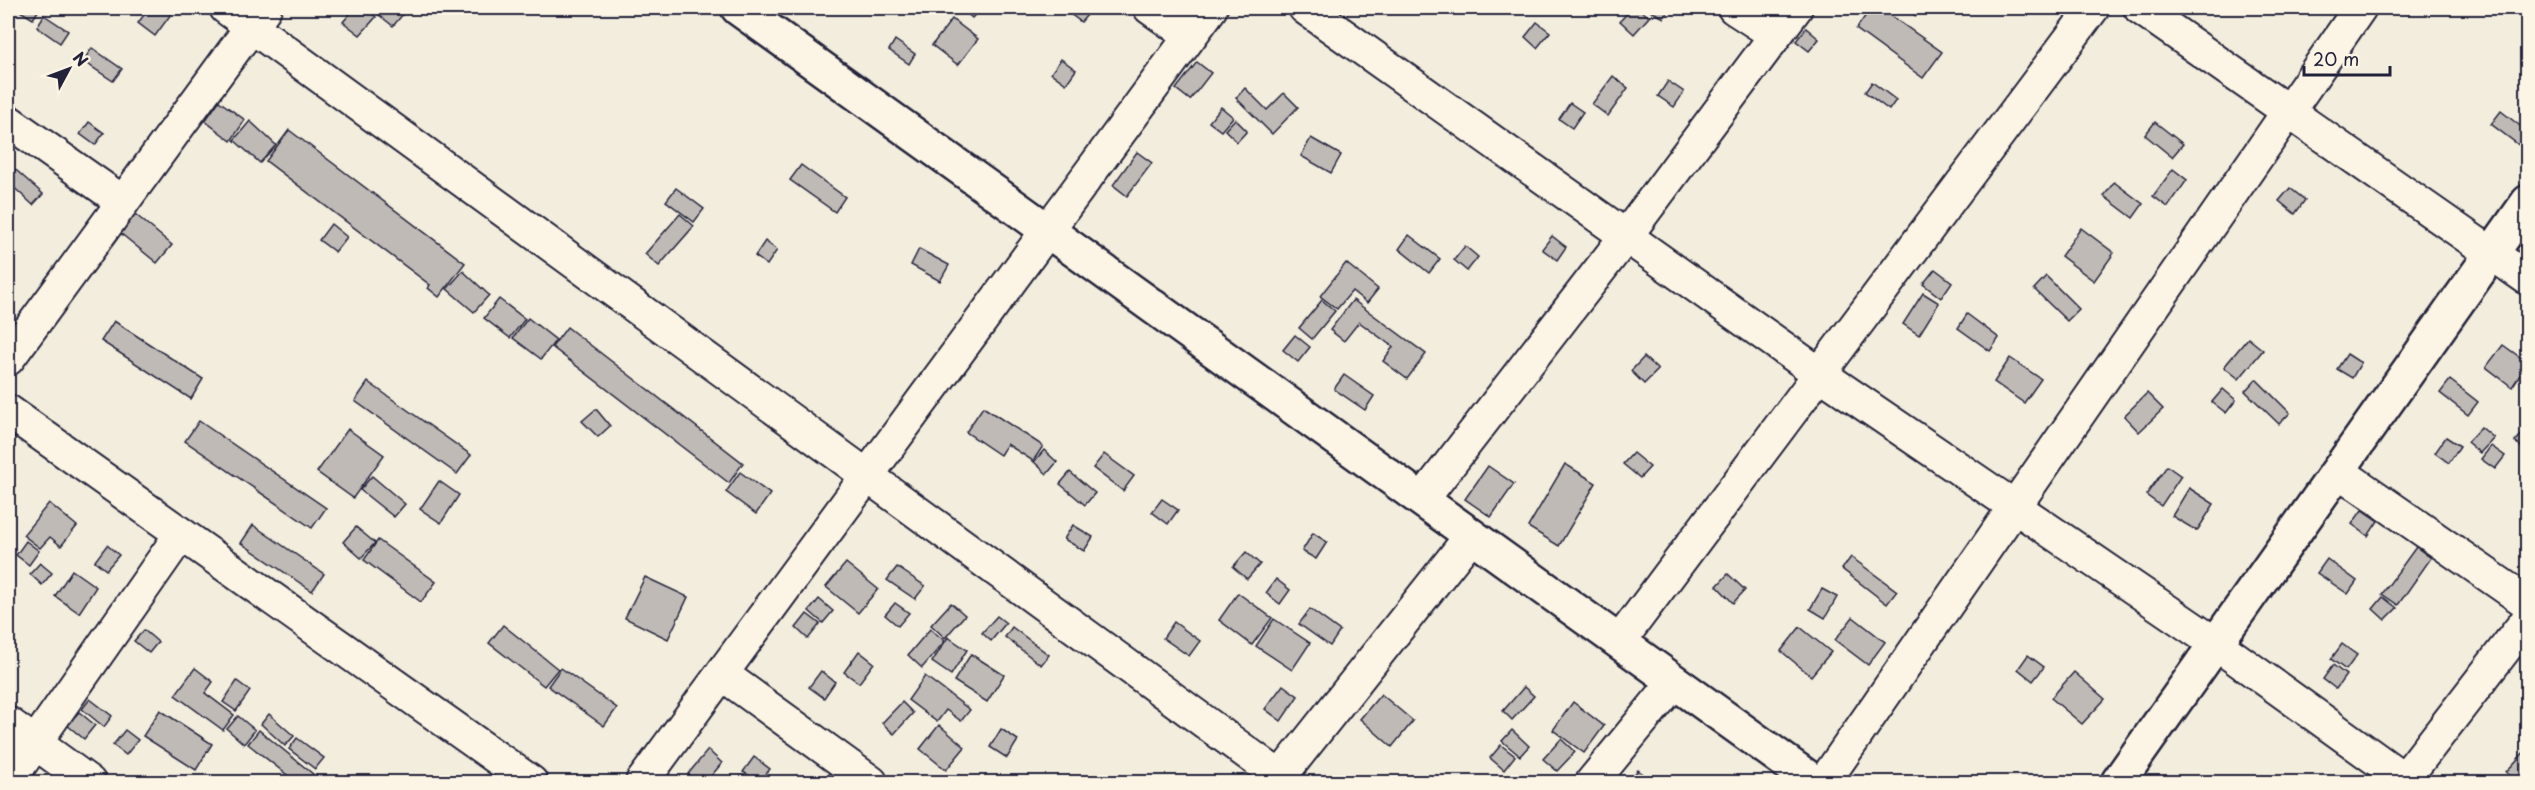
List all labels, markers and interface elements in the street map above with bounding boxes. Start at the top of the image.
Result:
north arrow [39,39,99,99]
scale bar [2304,39,2390,77]
text: 20 m [2313,45,2359,72]
text: N [68,46,94,71]

